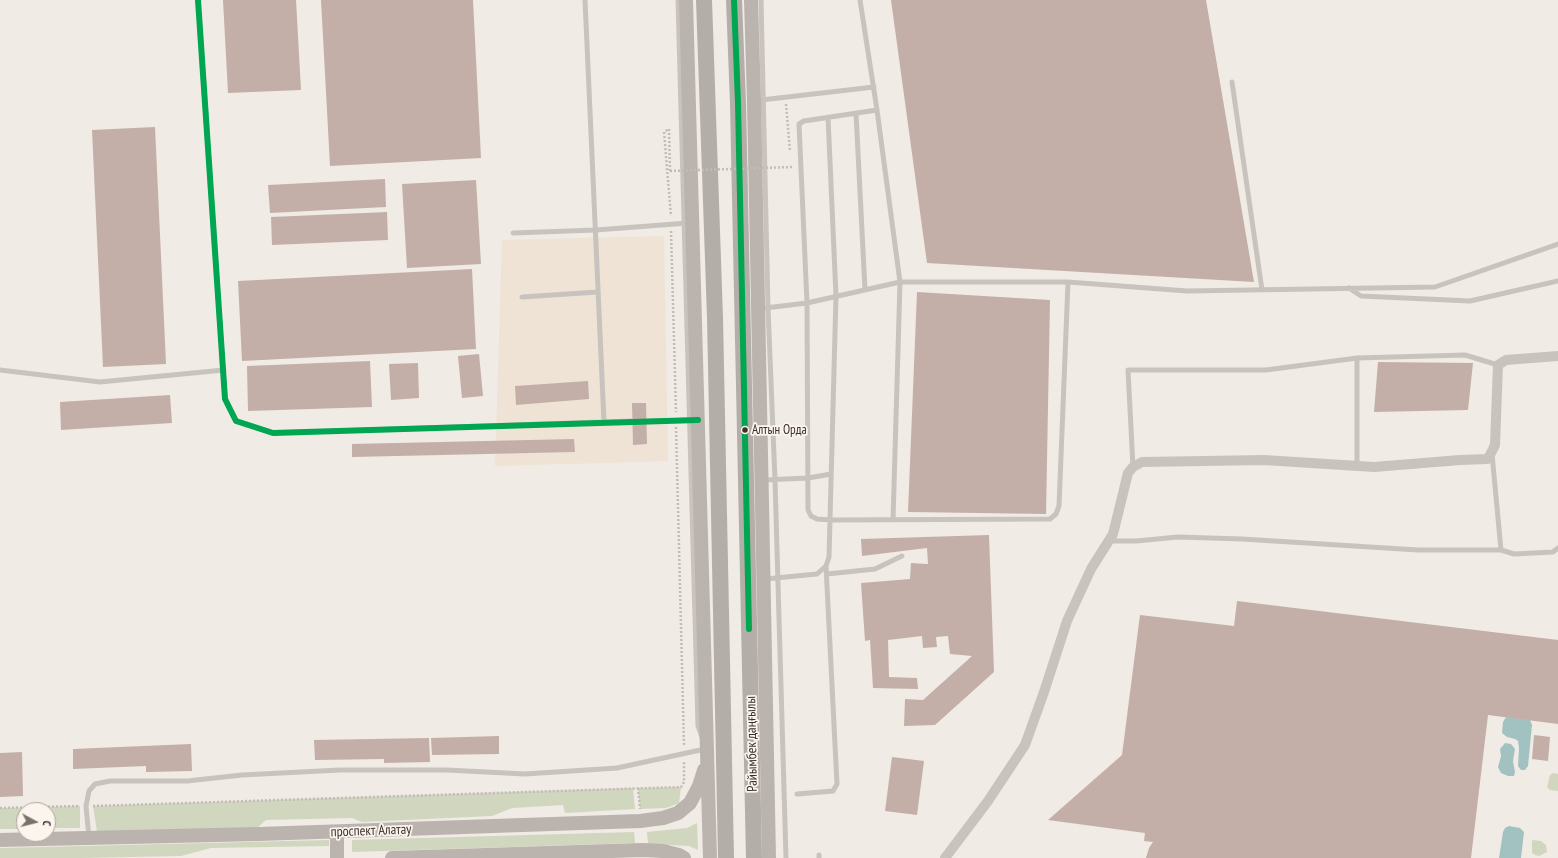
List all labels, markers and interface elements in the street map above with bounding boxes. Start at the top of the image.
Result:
place label: Алтын Орда [752,422,807,438]
marker: Алтын Орда [740,425,750,435]
street label: Райымбек даңғылы [743,696,761,792]
north arrow [16,802,56,842]
text: С [40,820,54,827]
street label: проспект Алатау [330,821,412,841]

